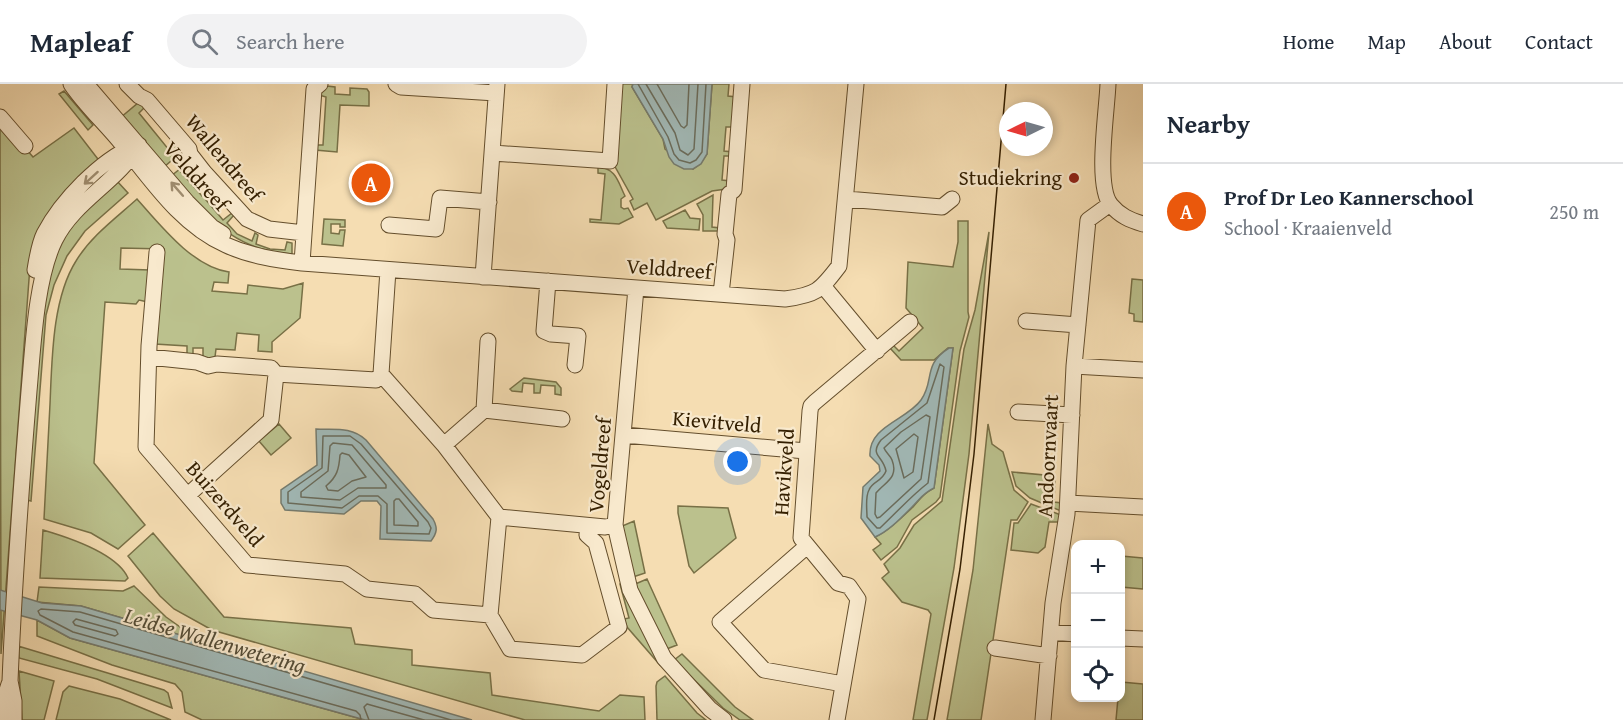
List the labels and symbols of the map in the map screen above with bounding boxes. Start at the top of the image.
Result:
north arrow [999,102,1053,156]
street label: Wallendreef [178,107,272,210]
street label: Velddreef [156,134,238,219]
pin: A [352,160,391,206]
place label: Studiekring [959,162,1063,193]
one-way arrow [83,171,98,185]
marker: Studiekring [1067,171,1081,185]
one-way arrow [170,181,183,197]
street label: Velddreef [625,250,715,287]
street label: Andoornvaart [1029,393,1066,518]
street label: Kievitveld [671,402,763,441]
street label: Vogeldreef [580,414,619,514]
street label: Havikveld [765,426,802,517]
your location [723,447,752,476]
street label: Buizerdveld [179,454,272,554]
water label: Leidse Wallenwetering [119,598,310,681]

